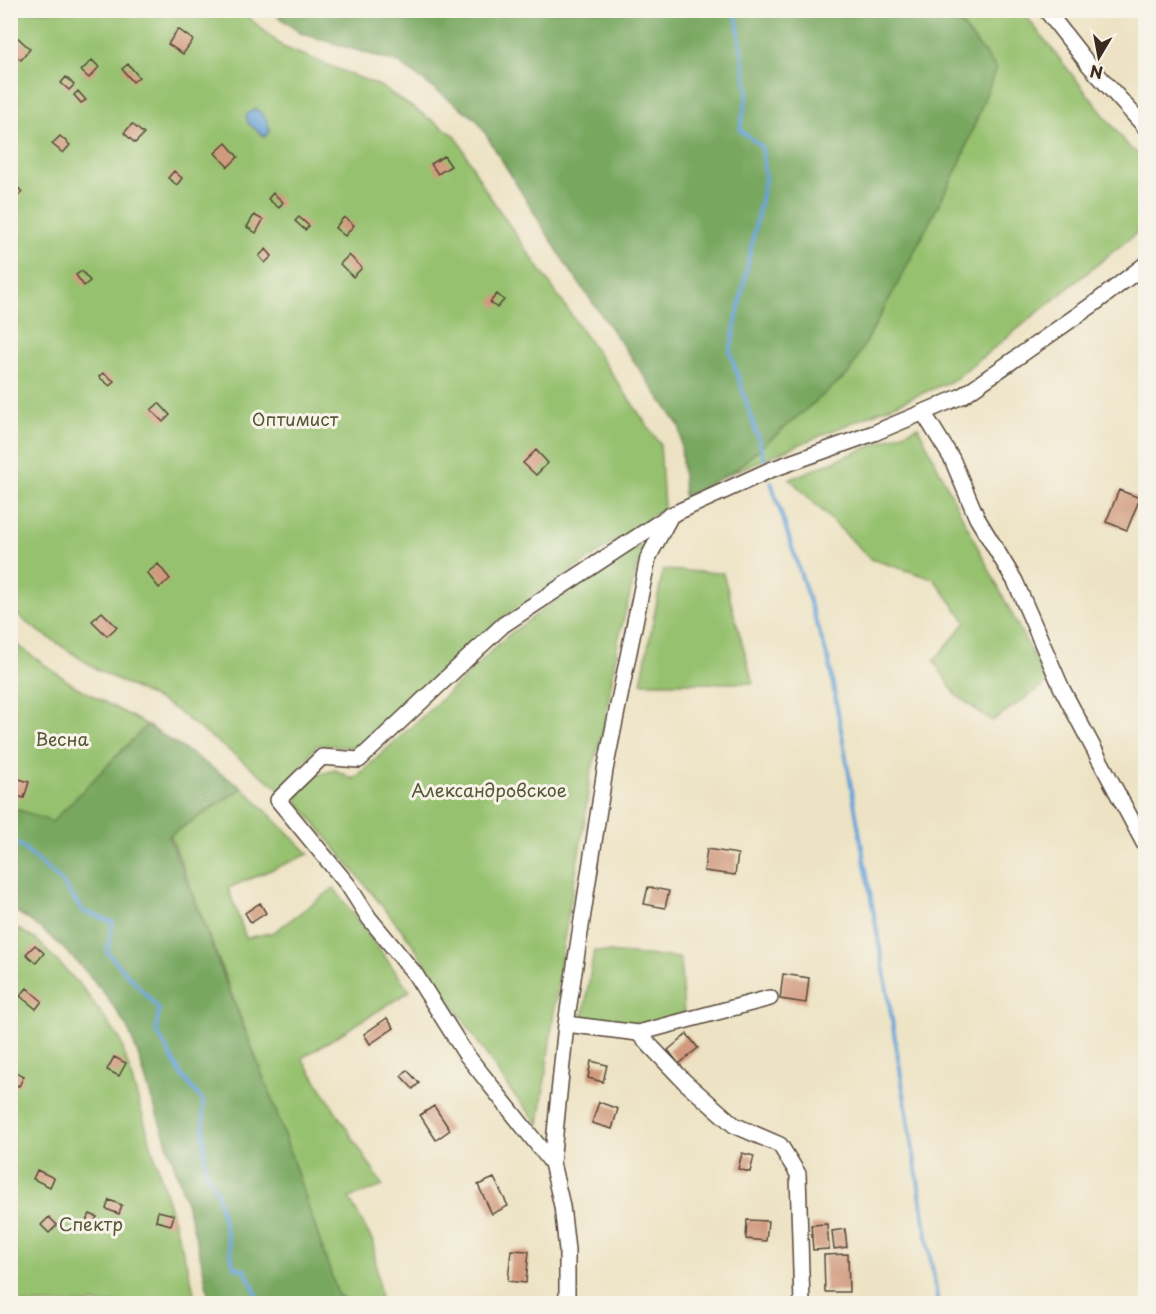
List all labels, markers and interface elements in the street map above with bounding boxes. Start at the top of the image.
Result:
north arrow [1069,27,1129,87]
text: N [1088,60,1105,86]
park label: Оптимист [252,405,339,432]
park label: Весна [35,725,90,752]
park label: Александровское [411,776,567,803]
park label: Спектр [59,1210,123,1237]

